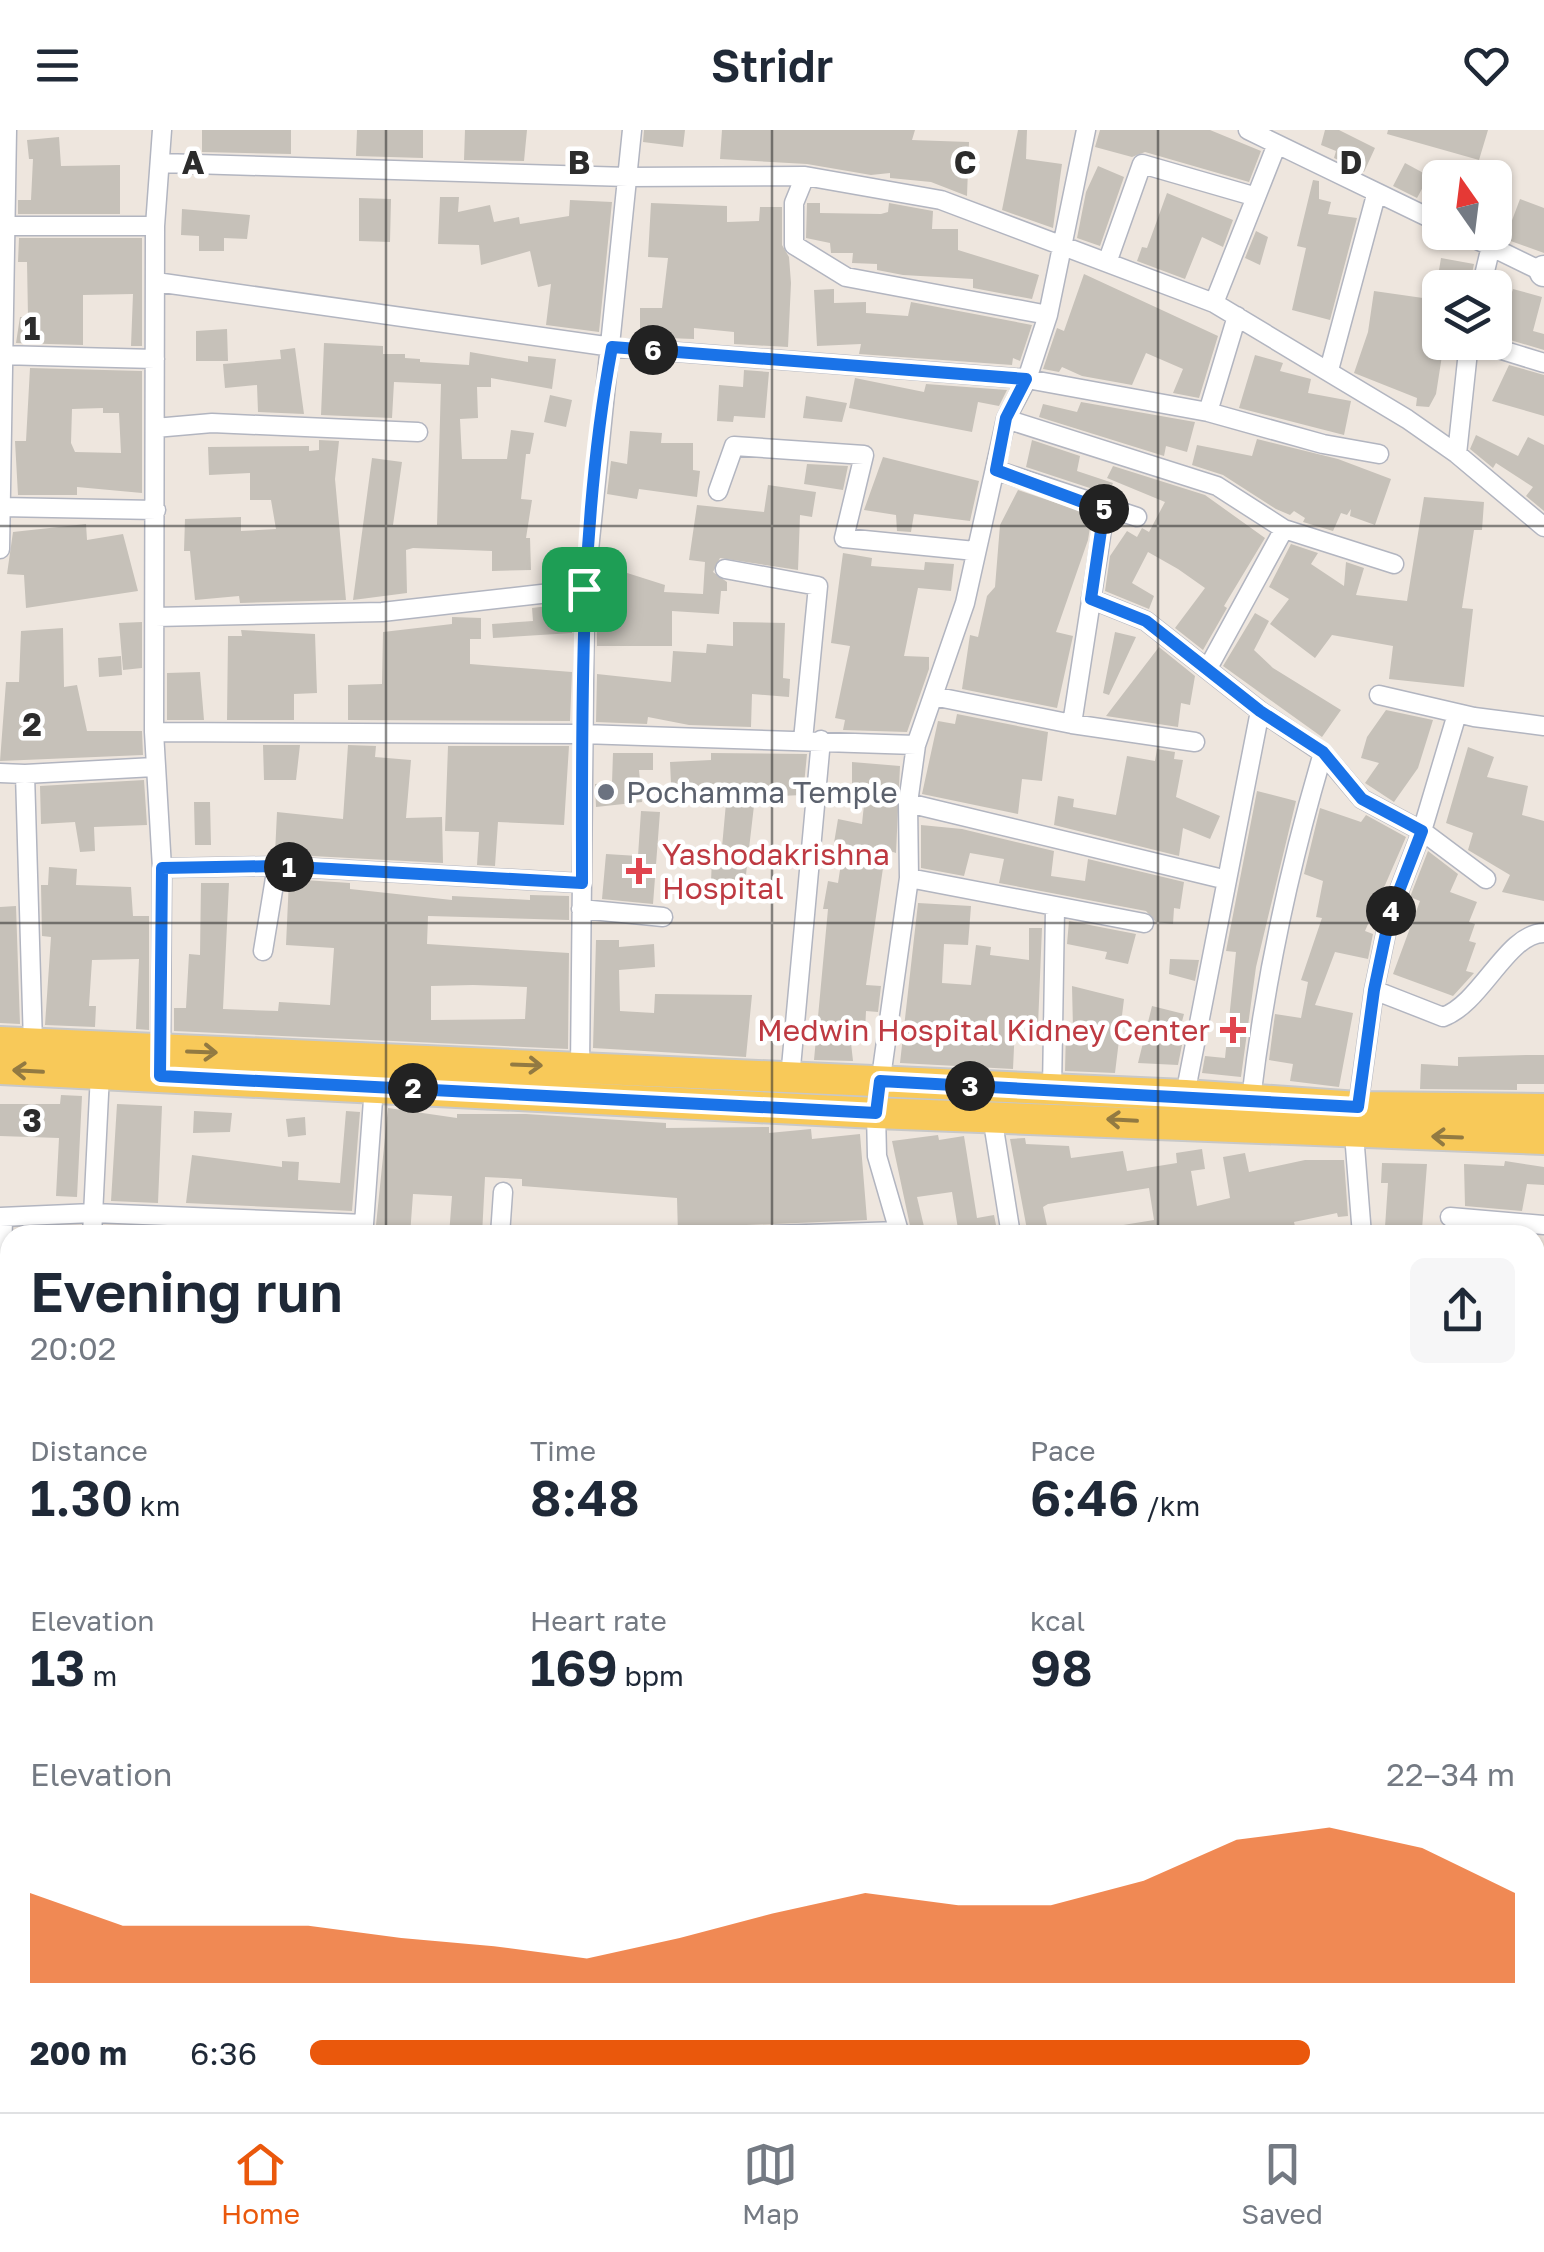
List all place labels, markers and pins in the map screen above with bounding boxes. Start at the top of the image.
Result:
pin: 6 [628,325,678,375]
pin: 5 [1079,484,1129,534]
pin [542,547,627,632]
place label: Pochamma Temple [626,774,898,810]
marker: Pochamma Temple [595,781,617,803]
place label: Yashodakrishna Hospital [662,836,890,906]
pin: 1 [264,842,314,892]
marker: Yashodakrishna Hospital [626,858,652,884]
pin: 4 [1366,886,1416,936]
place label: Medwin Hospital Kidney Center [757,1012,1210,1048]
marker: Medwin Hospital Kidney Center [1220,1017,1246,1043]
pin: 3 [945,1061,995,1111]
pin: 2 [388,1063,438,1113]

